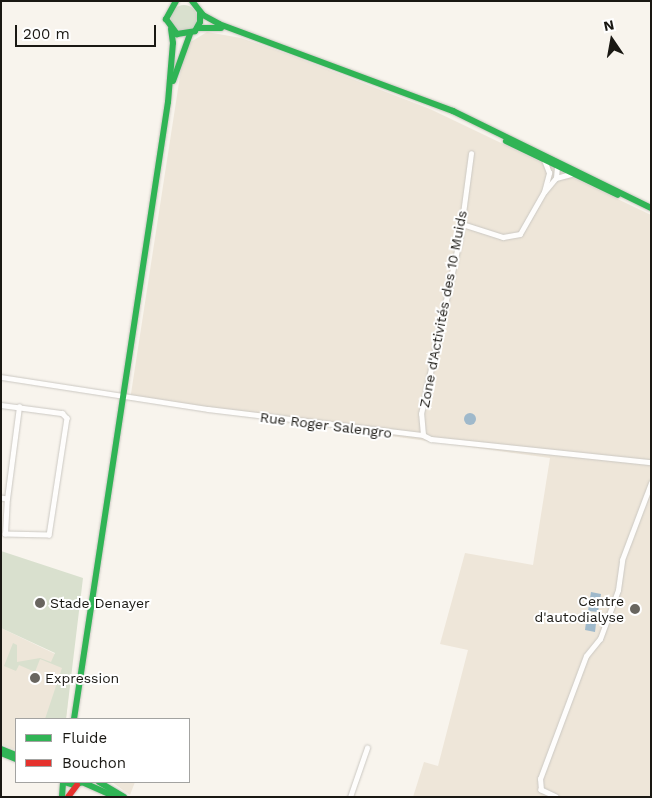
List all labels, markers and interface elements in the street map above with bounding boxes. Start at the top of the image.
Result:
scale bar [18,15,159,47]
north arrow [587,15,637,65]
text: N [602,16,616,34]
text: 200 m [23,25,70,43]
street label: Zone d'Activités des 10 Muids [416,209,470,409]
street label: Rue Roger Salengro [259,409,393,441]
place label: Centre d'autodialyse [534,593,624,626]
place label: Stade Denayer [50,595,150,611]
marker: Stade Denayer [34,597,46,609]
marker: Centre d'autodialyse [628,602,642,616]
place label: Expression [45,670,119,686]
marker: Expression [29,672,41,684]
legend [15,718,190,783]
text: Fluide [62,729,107,747]
text: Bouchon [62,754,126,772]

